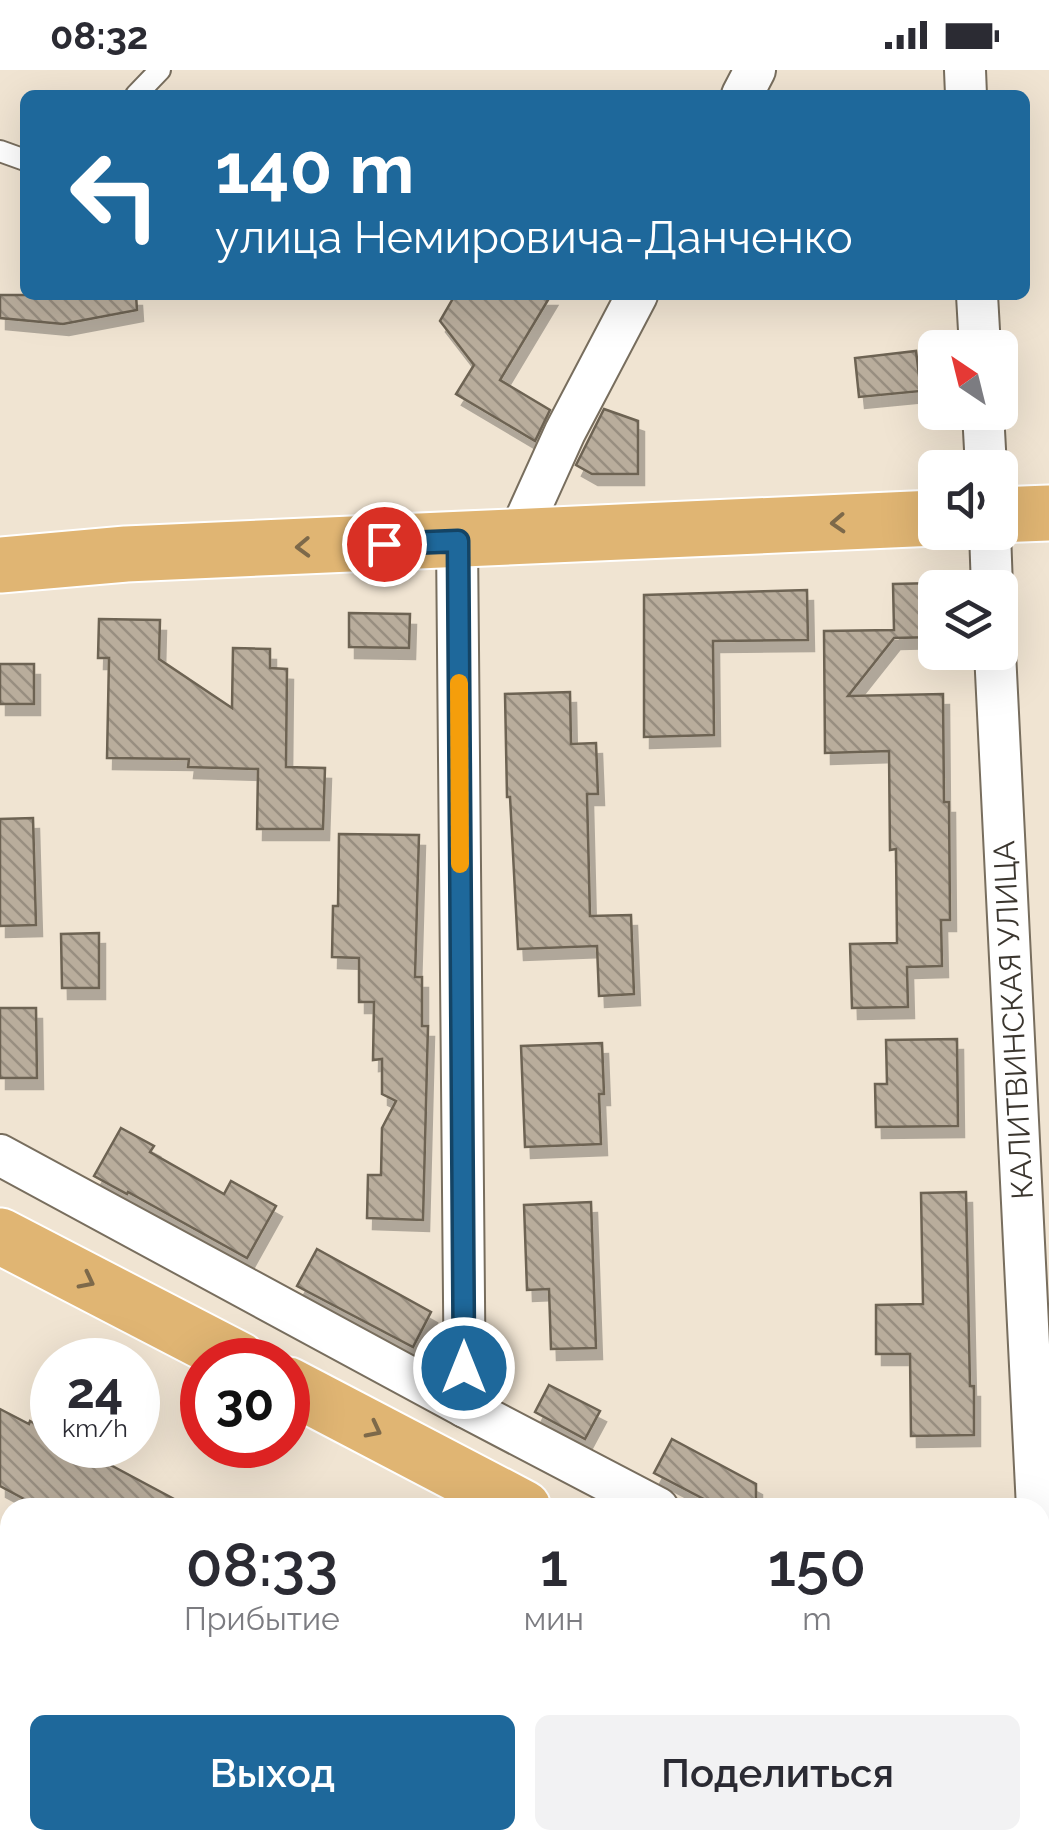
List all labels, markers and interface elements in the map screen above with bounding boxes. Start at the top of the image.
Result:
text: 08:32 [50,13,148,58]
text: 140 m [215,127,415,209]
icon: left [50,130,180,260]
text: улица Немировича-Данченко [215,211,853,264]
north arrow [918,330,1018,430]
map controls [918,330,1018,670]
button: sound [918,450,1018,550]
pin [342,502,427,587]
one-way arrow [829,512,845,533]
icon: arrive [357,517,412,572]
one-way arrow [295,536,311,557]
button: layers [918,570,1018,670]
street label: КАЛИТВИНСКАЯ УЛИЦА [986,840,1040,1200]
one-way arrow [76,1269,94,1288]
position arrow [412,1316,516,1420]
speed limit sign: 30 [180,1338,310,1468]
text: 24 [67,1361,123,1420]
text: km/h [62,1413,128,1443]
one-way arrow [364,1418,382,1437]
text: 08:33 [186,1530,338,1600]
text: 1 [540,1530,568,1600]
text: 150 [768,1530,866,1600]
text: Прибытие [184,1600,340,1637]
text: мин [524,1600,584,1637]
text: m [802,1600,832,1637]
button: Выход [30,1715,515,1830]
button: Поделиться [535,1715,1020,1830]

